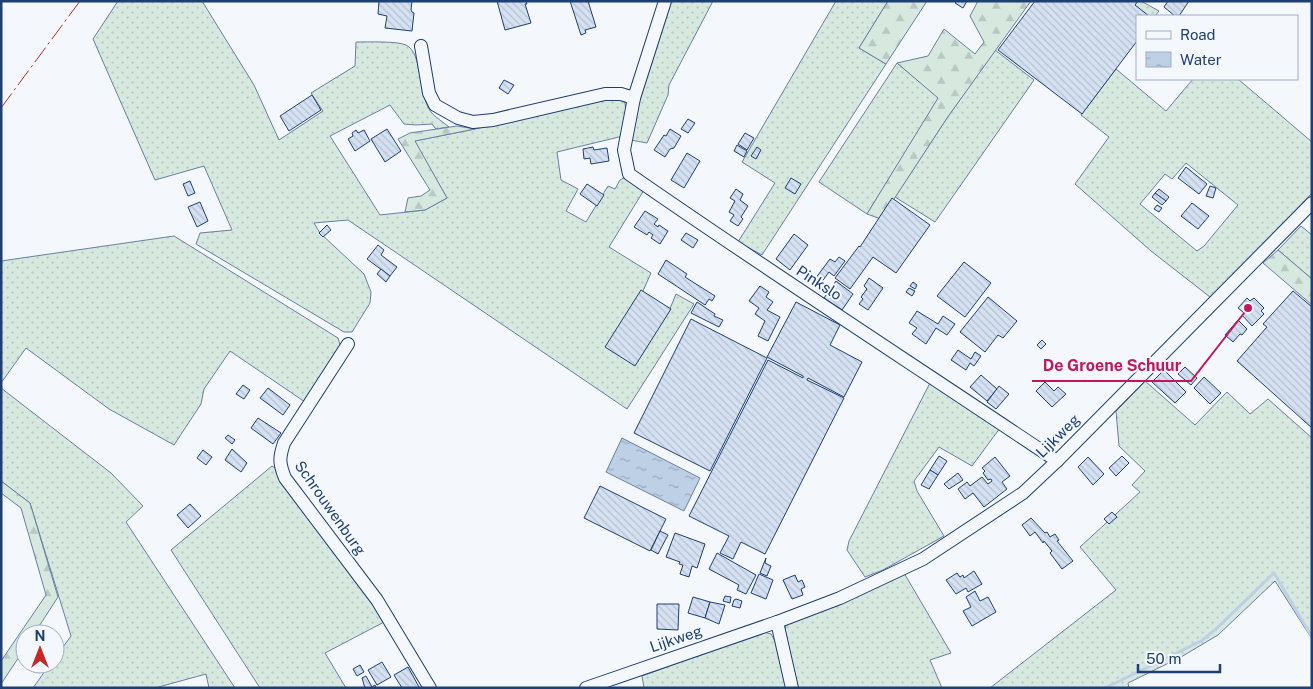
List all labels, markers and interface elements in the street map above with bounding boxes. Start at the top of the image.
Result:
legend [1136,15,1298,80]
text: Road [1180,26,1216,43]
text: Water [1180,51,1222,68]
street label: Pinkslo [793,262,845,303]
callout: De Groene Schuur [1032,350,1191,381]
text: De Groene Schuur [1043,356,1182,375]
street label: Lijkweg [1032,410,1083,461]
street label: Schrouwenburg [292,457,369,558]
street label: Lijkweg [647,622,704,655]
north arrow [15,624,65,674]
text: N [35,628,45,644]
scale bar [1138,642,1220,674]
text: 50 m [1146,650,1181,667]

